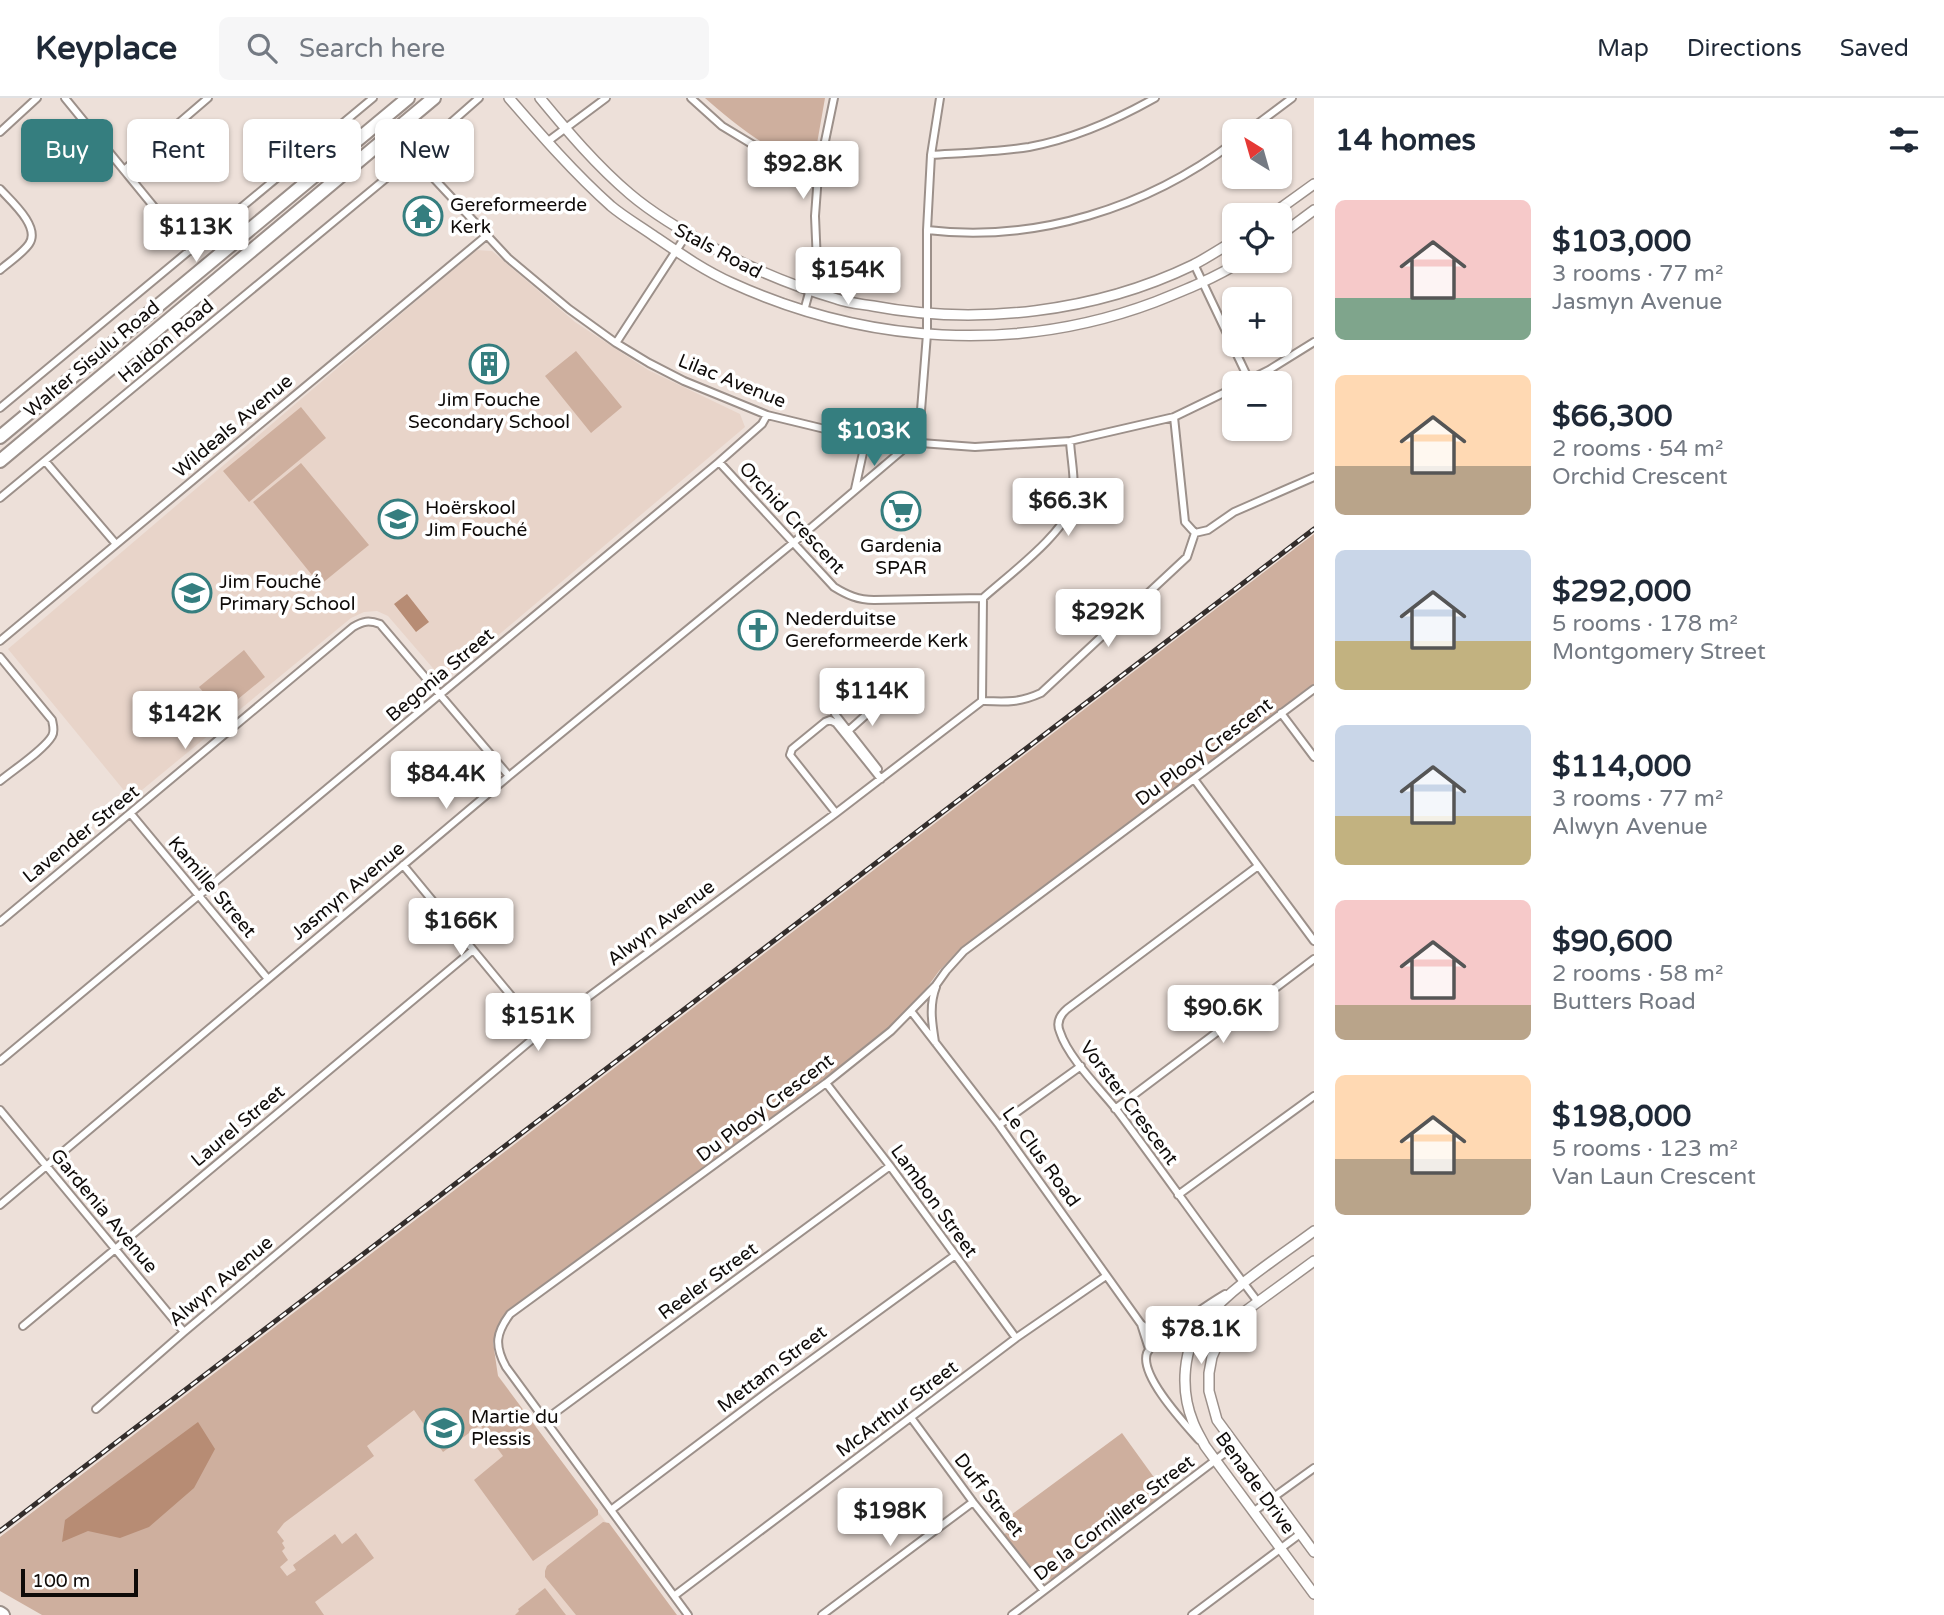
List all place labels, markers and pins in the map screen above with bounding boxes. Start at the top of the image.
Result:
pin: $92.8K [746,141,860,201]
place label: Gereformeerde Kerk [450,194,587,238]
temple icon: Gereformeerde Kerk [402,195,444,237]
pin: $113K [147,204,245,264]
pin: $154K [799,248,897,307]
building icon: Jim Fouche Secondary School [468,343,510,385]
place label: Jim Fouche Secondary School [408,389,570,433]
pin: $103K [825,408,923,468]
pin: $66.3K [1011,478,1125,538]
supermarket icon: Gardenia SPAR [880,490,922,532]
place label: Hoërskool Jim Fouché [425,497,527,541]
school or university icon: Hoërskool Jim Fouché [377,498,419,540]
place label: Gardenia SPAR [860,535,942,579]
place label: Jim Fouché Primary School [219,571,355,615]
school or university icon: Jim Fouché Primary School [171,572,213,614]
pin: $292K [1059,589,1157,649]
place label: Nederduitse Gereformeerde Kerk [785,608,968,652]
church icon: Nederduitse Gereformeerde Kerk [737,609,779,651]
pin: $114K [823,668,921,728]
pin: $142K [136,692,234,751]
pin: $84.4K [389,752,503,811]
pin: $166K [412,898,510,958]
pin: $90.6K [1166,986,1280,1045]
pin: $151K [489,993,587,1053]
pin: $78.1K [1144,1306,1258,1366]
place label: Martie du Plessis [471,1406,559,1450]
school or university icon: Martie du Plessis [423,1407,465,1449]
pin: $198K [841,1488,939,1548]

